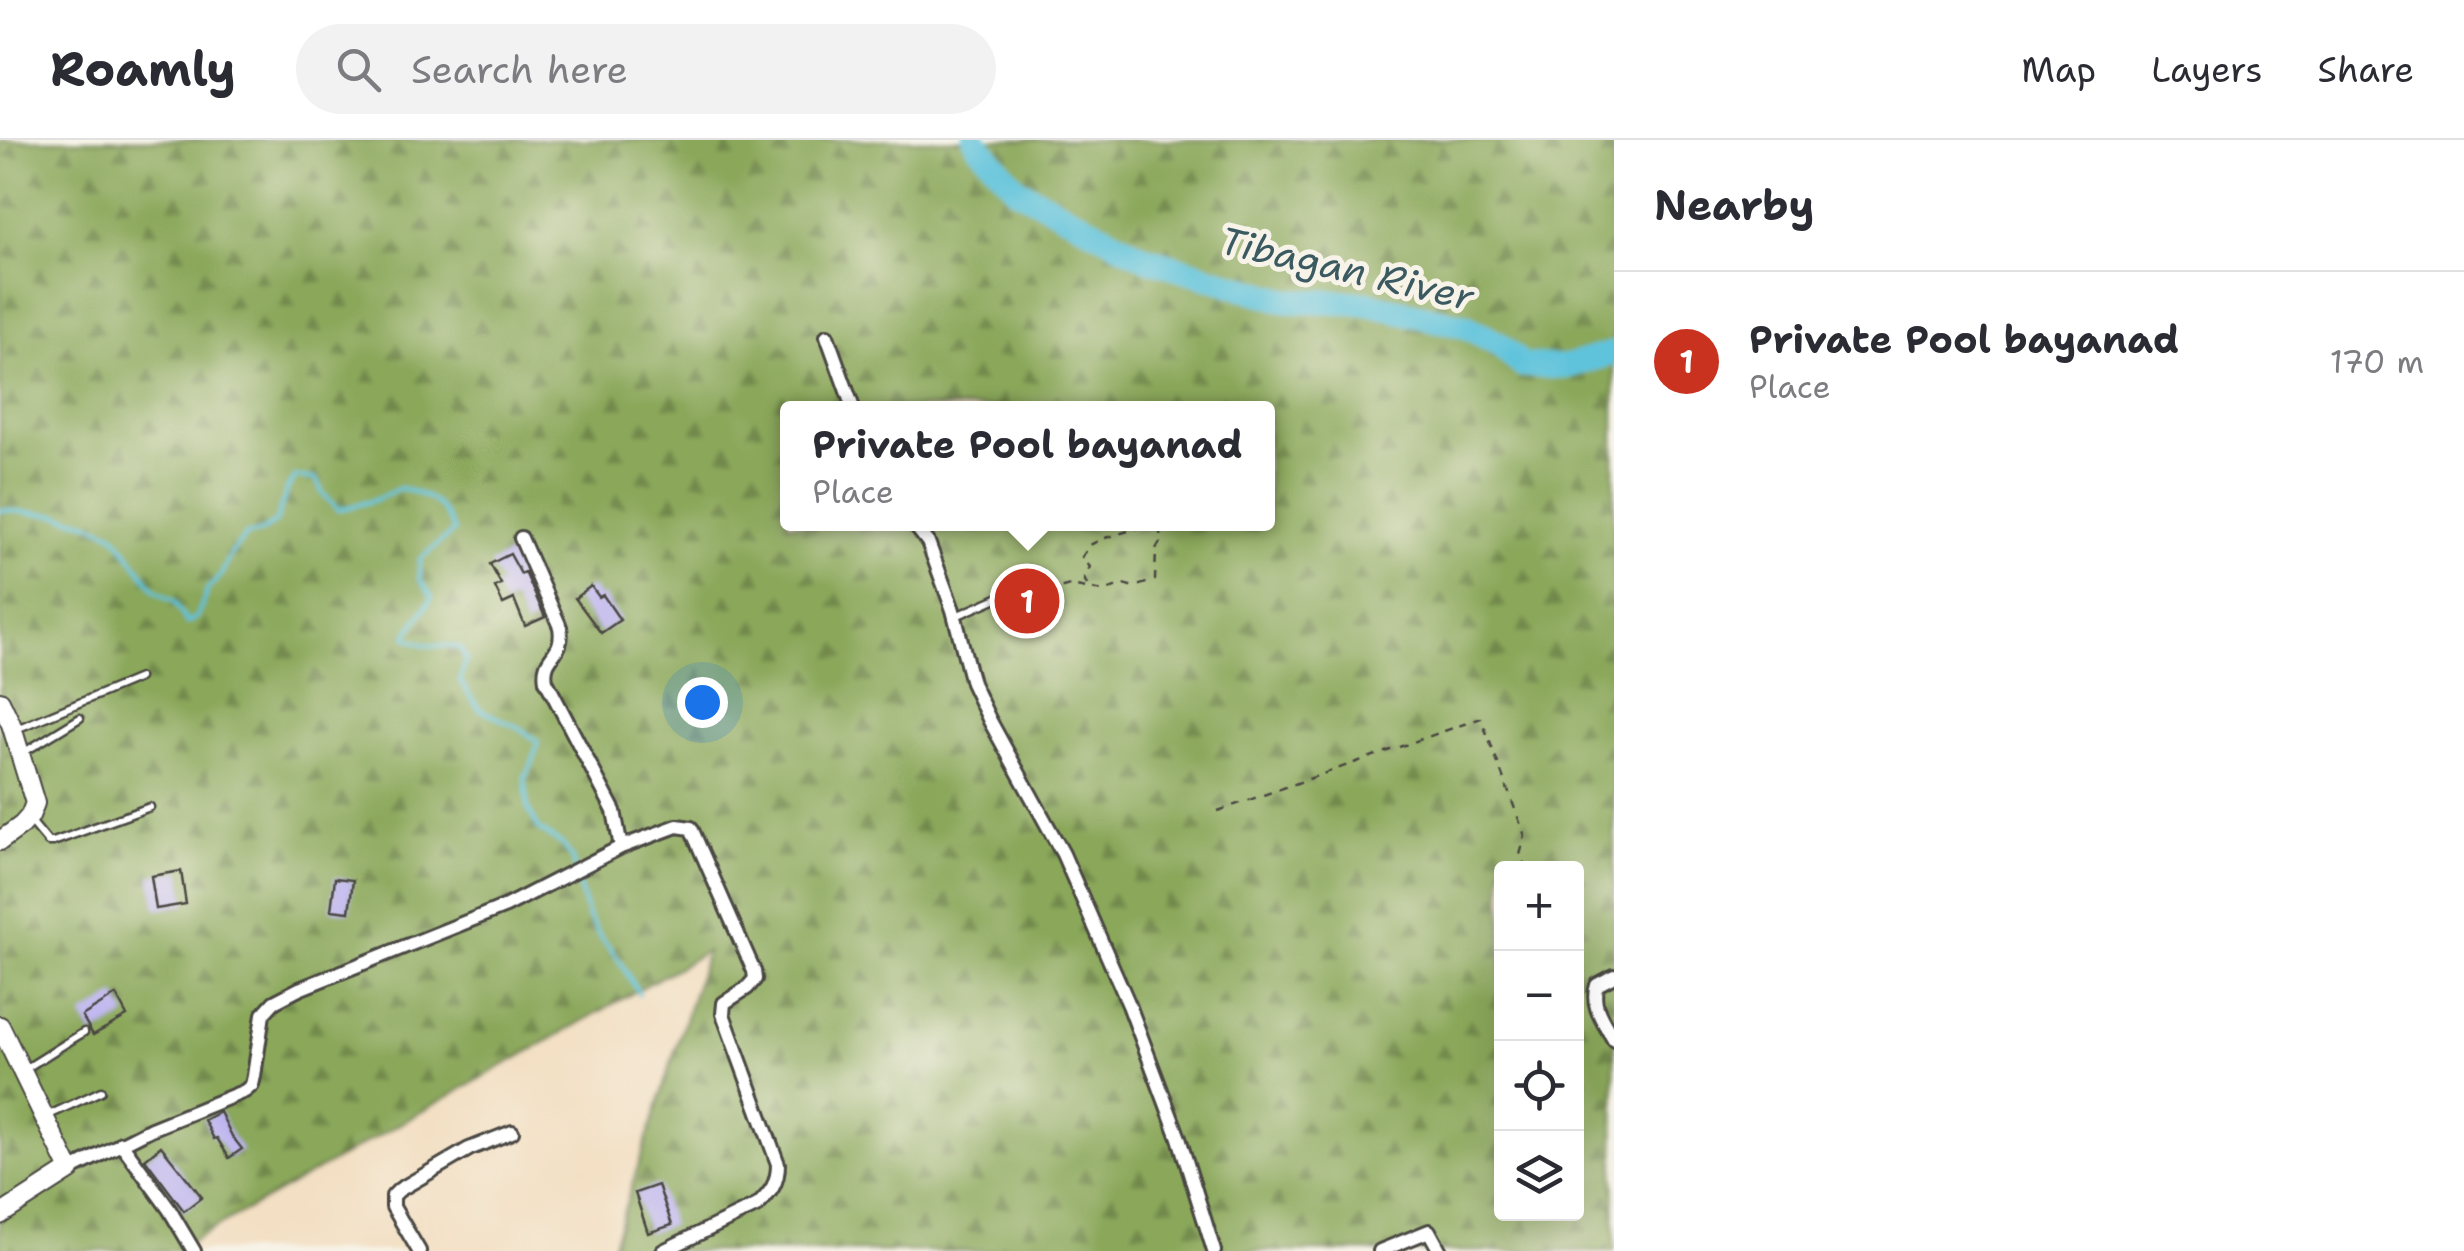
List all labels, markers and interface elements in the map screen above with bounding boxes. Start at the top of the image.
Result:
search box [296,24,996,114]
text: Roamly [50,37,236,101]
icon: search [331,42,386,97]
text: Search here [411,44,628,95]
text: Map [2021,46,2096,93]
text: Layers [2151,46,2263,93]
text: Share [2318,46,2414,93]
text: Nearby [1654,177,1814,233]
water label: Tibagan River [1215,215,1480,323]
text: Private Pool bayanad [1749,314,2179,365]
text: 1 [1679,340,1694,383]
text: 170 m [2330,340,2424,383]
text: Place [1749,365,1831,408]
popup [780,401,1275,531]
text: Private Pool bayanad [812,419,1243,470]
text: Place [812,470,894,513]
pin: 1 [994,564,1060,638]
your location [677,677,728,728]
map controls [1494,861,1584,1221]
button: + [1494,861,1584,951]
button: − [1494,951,1584,1041]
button: locate [1494,1041,1584,1131]
button: layers [1494,1131,1584,1221]

